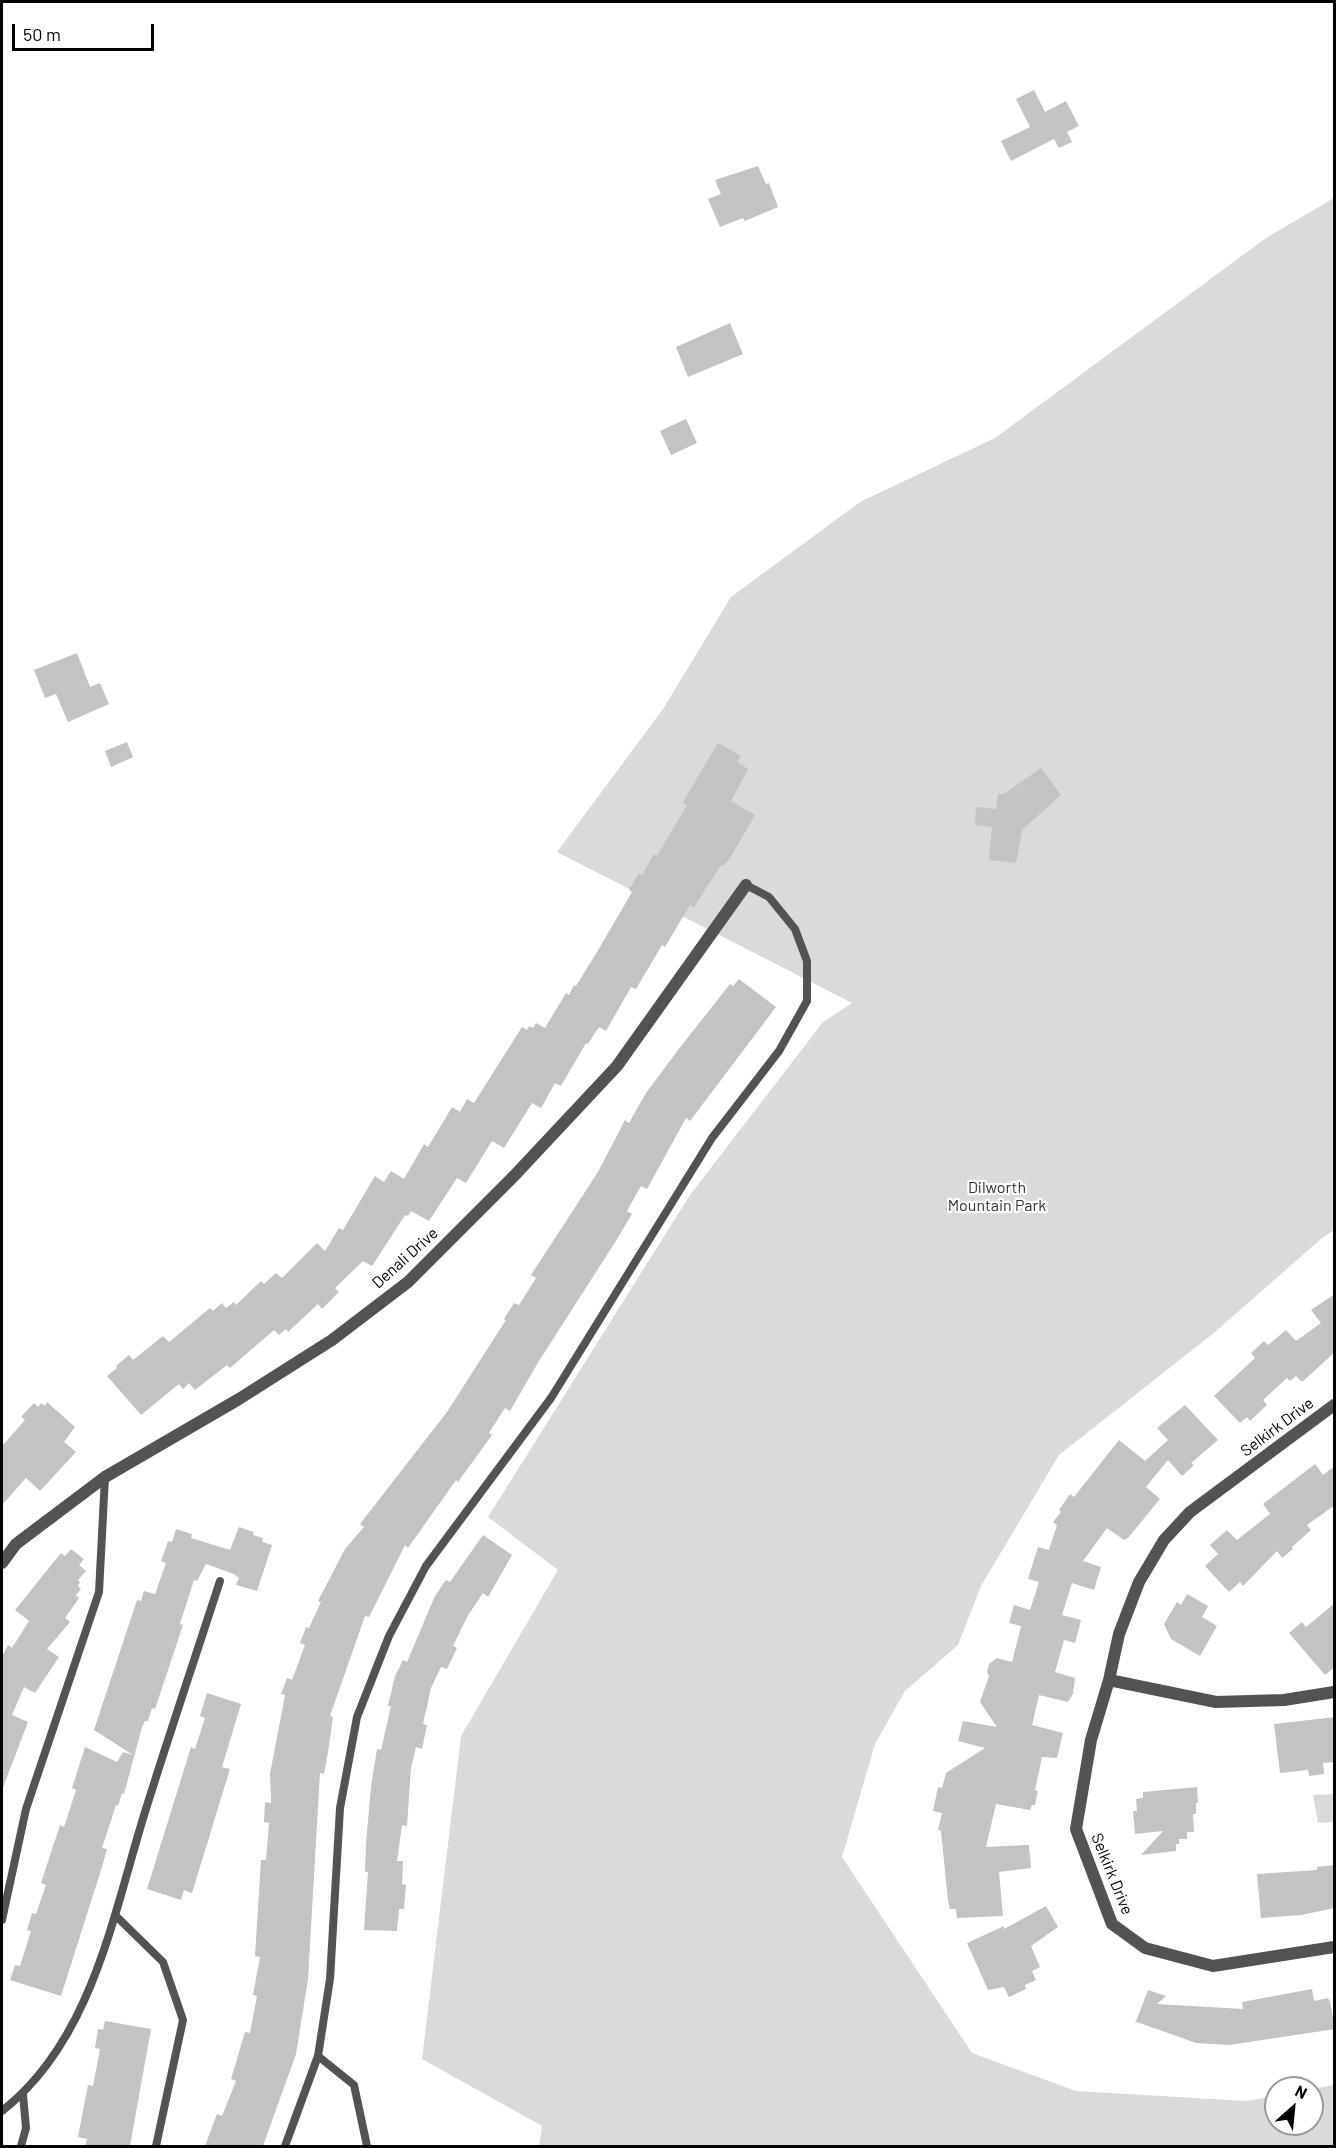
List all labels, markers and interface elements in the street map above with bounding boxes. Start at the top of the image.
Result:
scale bar [15,12,158,50]
text: 50 m [23,23,61,45]
park label: Dilworth Mountain Park [948,1178,1046,1216]
street label: Denali Drive [368,1223,442,1293]
street label: Selkirk Drive [1237,1393,1317,1461]
street label: Selkirk Drive [1087,1830,1137,1918]
north arrow [1264,2076,1324,2136]
text: N [1292,2080,1311,2102]

